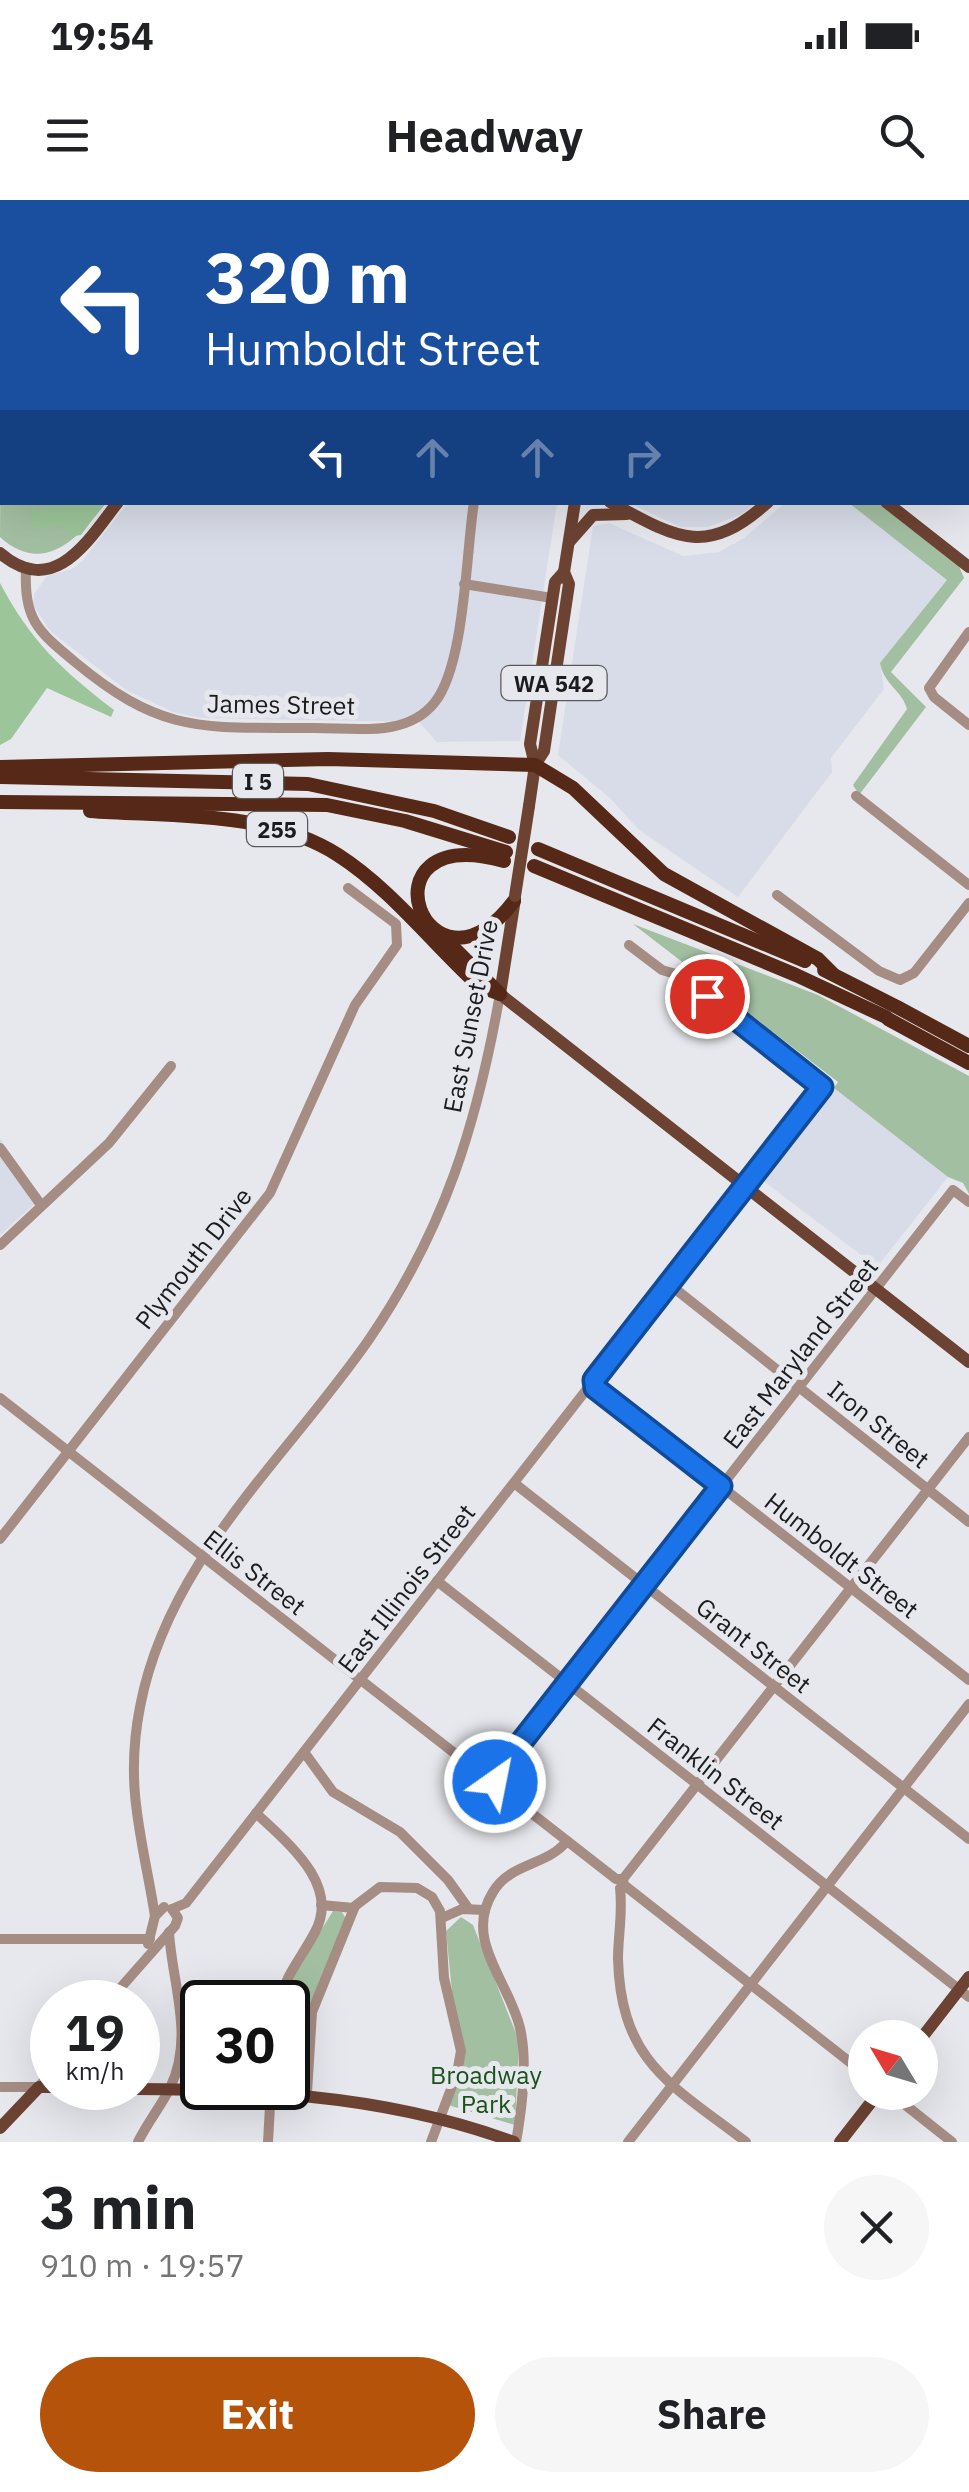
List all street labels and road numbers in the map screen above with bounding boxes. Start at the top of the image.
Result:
road number: WA 542 [502,666,606,700]
street label: James Street [207,686,355,722]
road number: I 5 [233,764,283,798]
road number: 255 [247,812,307,846]
street label: East Sunset Drive [435,917,505,1115]
street label: Plymouth Drive [127,1180,259,1336]
street label: East Maryland Street [715,1251,885,1455]
street label: Iron Street [821,1373,937,1475]
street label: Humboldt Street [758,1485,926,1625]
street label: East Illinois Street [330,1497,482,1679]
street label: Ellis Street [197,1522,313,1622]
street label: Grant Street [690,1590,818,1700]
street label: Franklin Street [641,1709,791,1837]

